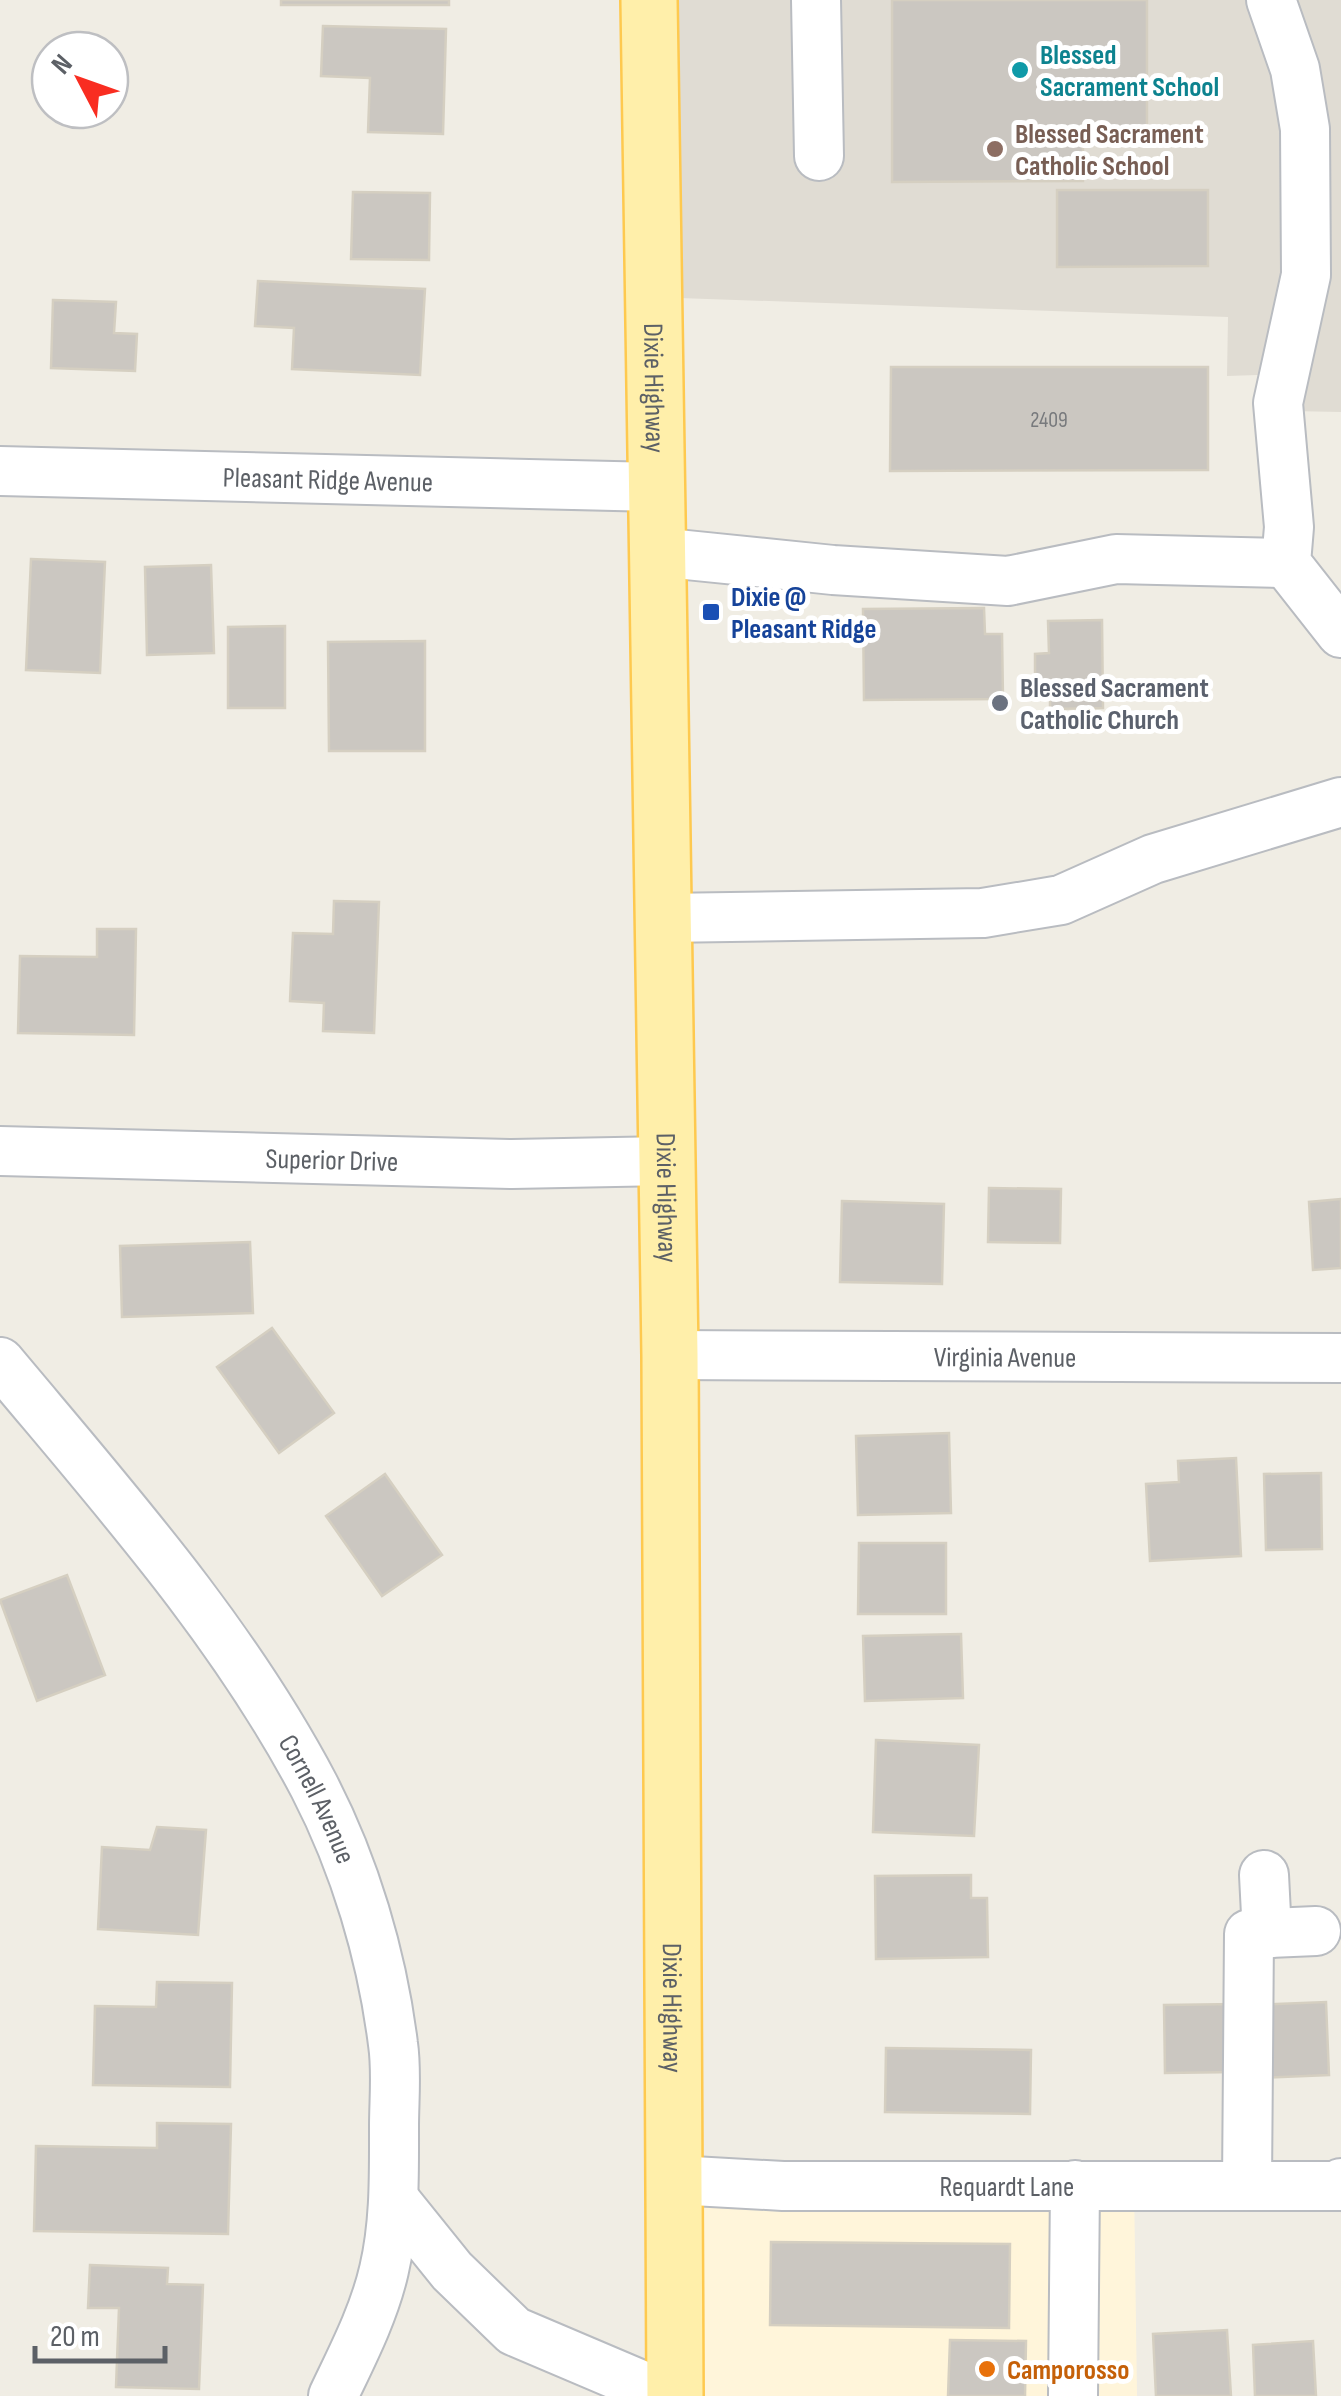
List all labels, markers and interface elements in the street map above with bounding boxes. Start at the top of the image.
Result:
north arrow [30,30,130,130]
place label: Blessed Sacrament School [1040,39,1219,104]
text: N [45,48,80,81]
marker: Blessed Sacrament School [1009,59,1031,81]
place label: Blessed Sacrament Catholic School [1015,118,1204,183]
marker: Blessed Sacrament Catholic School [984,138,1006,160]
street label: Dixie Highway [636,323,671,453]
house number: 2409 [1030,407,1068,434]
street label: Pleasant Ridge Avenue [222,461,433,500]
place label: Dixie @ Pleasant Ridge [731,581,876,646]
marker: Dixie @ Pleasant Ridge [700,601,722,623]
place label: Blessed Sacrament Catholic Church [1020,672,1209,737]
marker: Blessed Sacrament Catholic Church [989,692,1011,714]
street label: Dixie Highway [649,1133,684,1263]
street label: Superior Drive [265,1143,399,1179]
street label: Virginia Avenue [934,1341,1076,1375]
street label: Cornell Avenue [271,1729,362,1868]
street label: Dixie Highway [655,1943,688,2073]
street label: Requardt Lane [939,2171,1074,2204]
scale bar [35,2301,165,2363]
text: 20 m [50,2319,100,2355]
place label: Camporosso [1007,2354,1129,2387]
marker: Camporosso [976,2358,998,2380]

